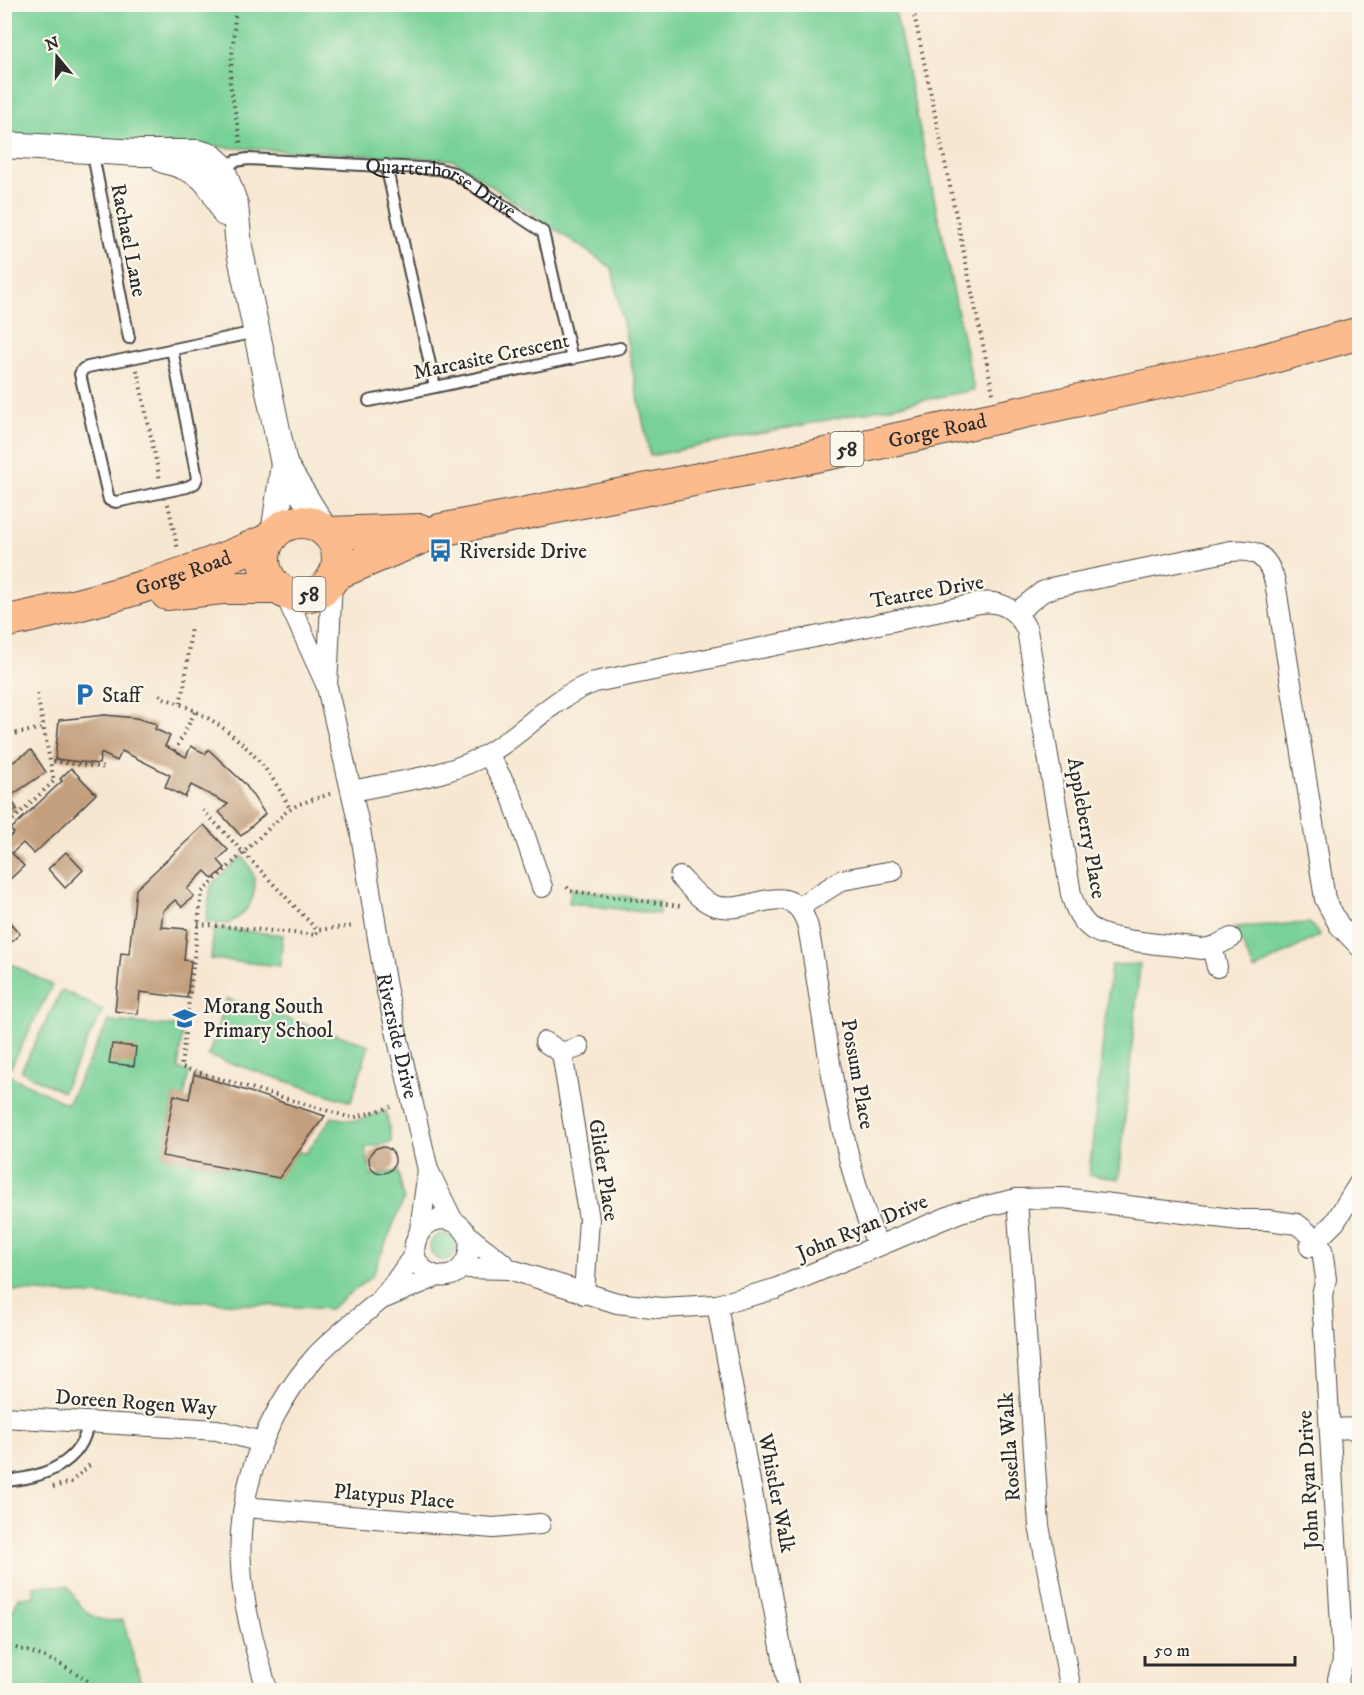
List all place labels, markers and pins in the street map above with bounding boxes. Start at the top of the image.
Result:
bus stop icon: Riverside Drive [428,538,454,564]
place label: Riverside Drive [459,539,587,565]
parking icon: Staff [71,682,97,708]
place label: Staff [102,683,144,709]
place label: Morang South Primary School [203,994,334,1044]
school or university icon: Morang South Primary School [172,1005,198,1031]

